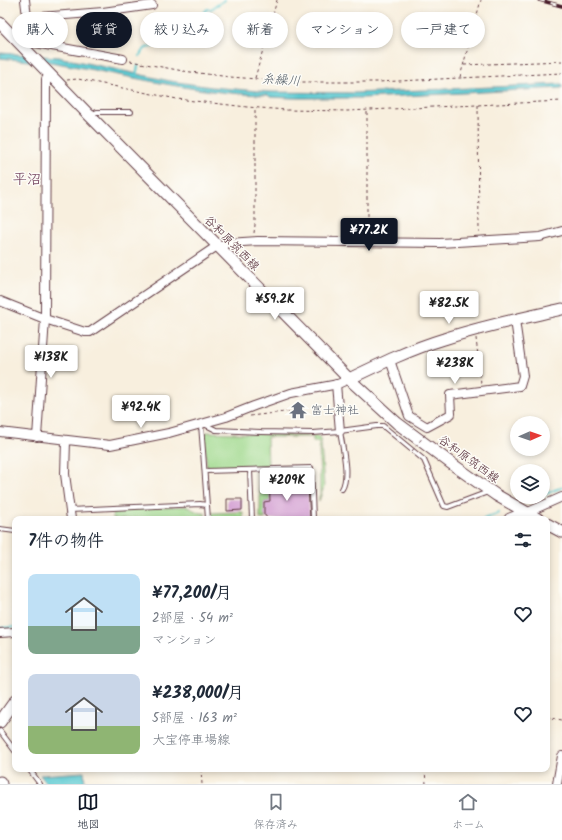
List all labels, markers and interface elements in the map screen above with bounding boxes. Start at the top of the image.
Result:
chip: 購入 [12,12,68,48]
chip: 賃貸 [76,12,132,48]
chip: 絞り込み [140,12,224,48]
chip: 新着 [232,12,288,48]
chip: マンション [296,12,393,48]
chip: 一戸建て [401,12,485,48]
water label: 糸繰川 [261,69,301,92]
district label: 平沼 [13,169,41,191]
street label: 谷和原筑西線 [199,211,264,276]
pin: ¥77.2K [336,218,402,252]
text: ¥77.2K [350,220,388,241]
pin: ¥59.2K [242,287,308,321]
text: ¥59.2K [255,289,295,310]
pin: ¥82.5K [416,291,482,325]
text: ¥82.5K [429,293,469,314]
pin: ¥138K [23,345,79,379]
text: ¥138K [34,347,68,368]
pin: ¥238K [427,351,483,385]
text: ¥238K [436,353,474,374]
pin: ¥92.4K [108,395,174,429]
text: ¥92.4K [121,397,161,418]
temple icon: 富士神社 [288,400,308,420]
place label: 富士神社 [311,401,359,420]
north arrow [510,416,550,456]
map controls [510,416,550,504]
street label: 谷和原筑西線 [434,431,503,488]
button: layers [510,464,550,504]
pin: ¥209K [259,468,315,502]
text: ¥209K [269,470,305,491]
text: 7件の物件 [28,528,104,555]
icon: filters [512,529,534,551]
text: ¥77,200/月 [152,580,232,607]
icon: home [60,590,108,638]
icon: heart [512,603,534,625]
text: 2部屋 · 54 m² [152,608,233,629]
text: マンション [152,630,216,651]
text: ¥238,000/月 [152,680,244,707]
icon: home [60,690,108,738]
icon: heart [512,703,534,725]
text: 5部屋 · 163 m² [152,708,237,729]
text: 大宝停車場線 [152,730,230,751]
tab: 地図 [77,791,99,834]
tab: 保存済み [254,791,298,834]
tab: ホーム [452,791,485,834]

